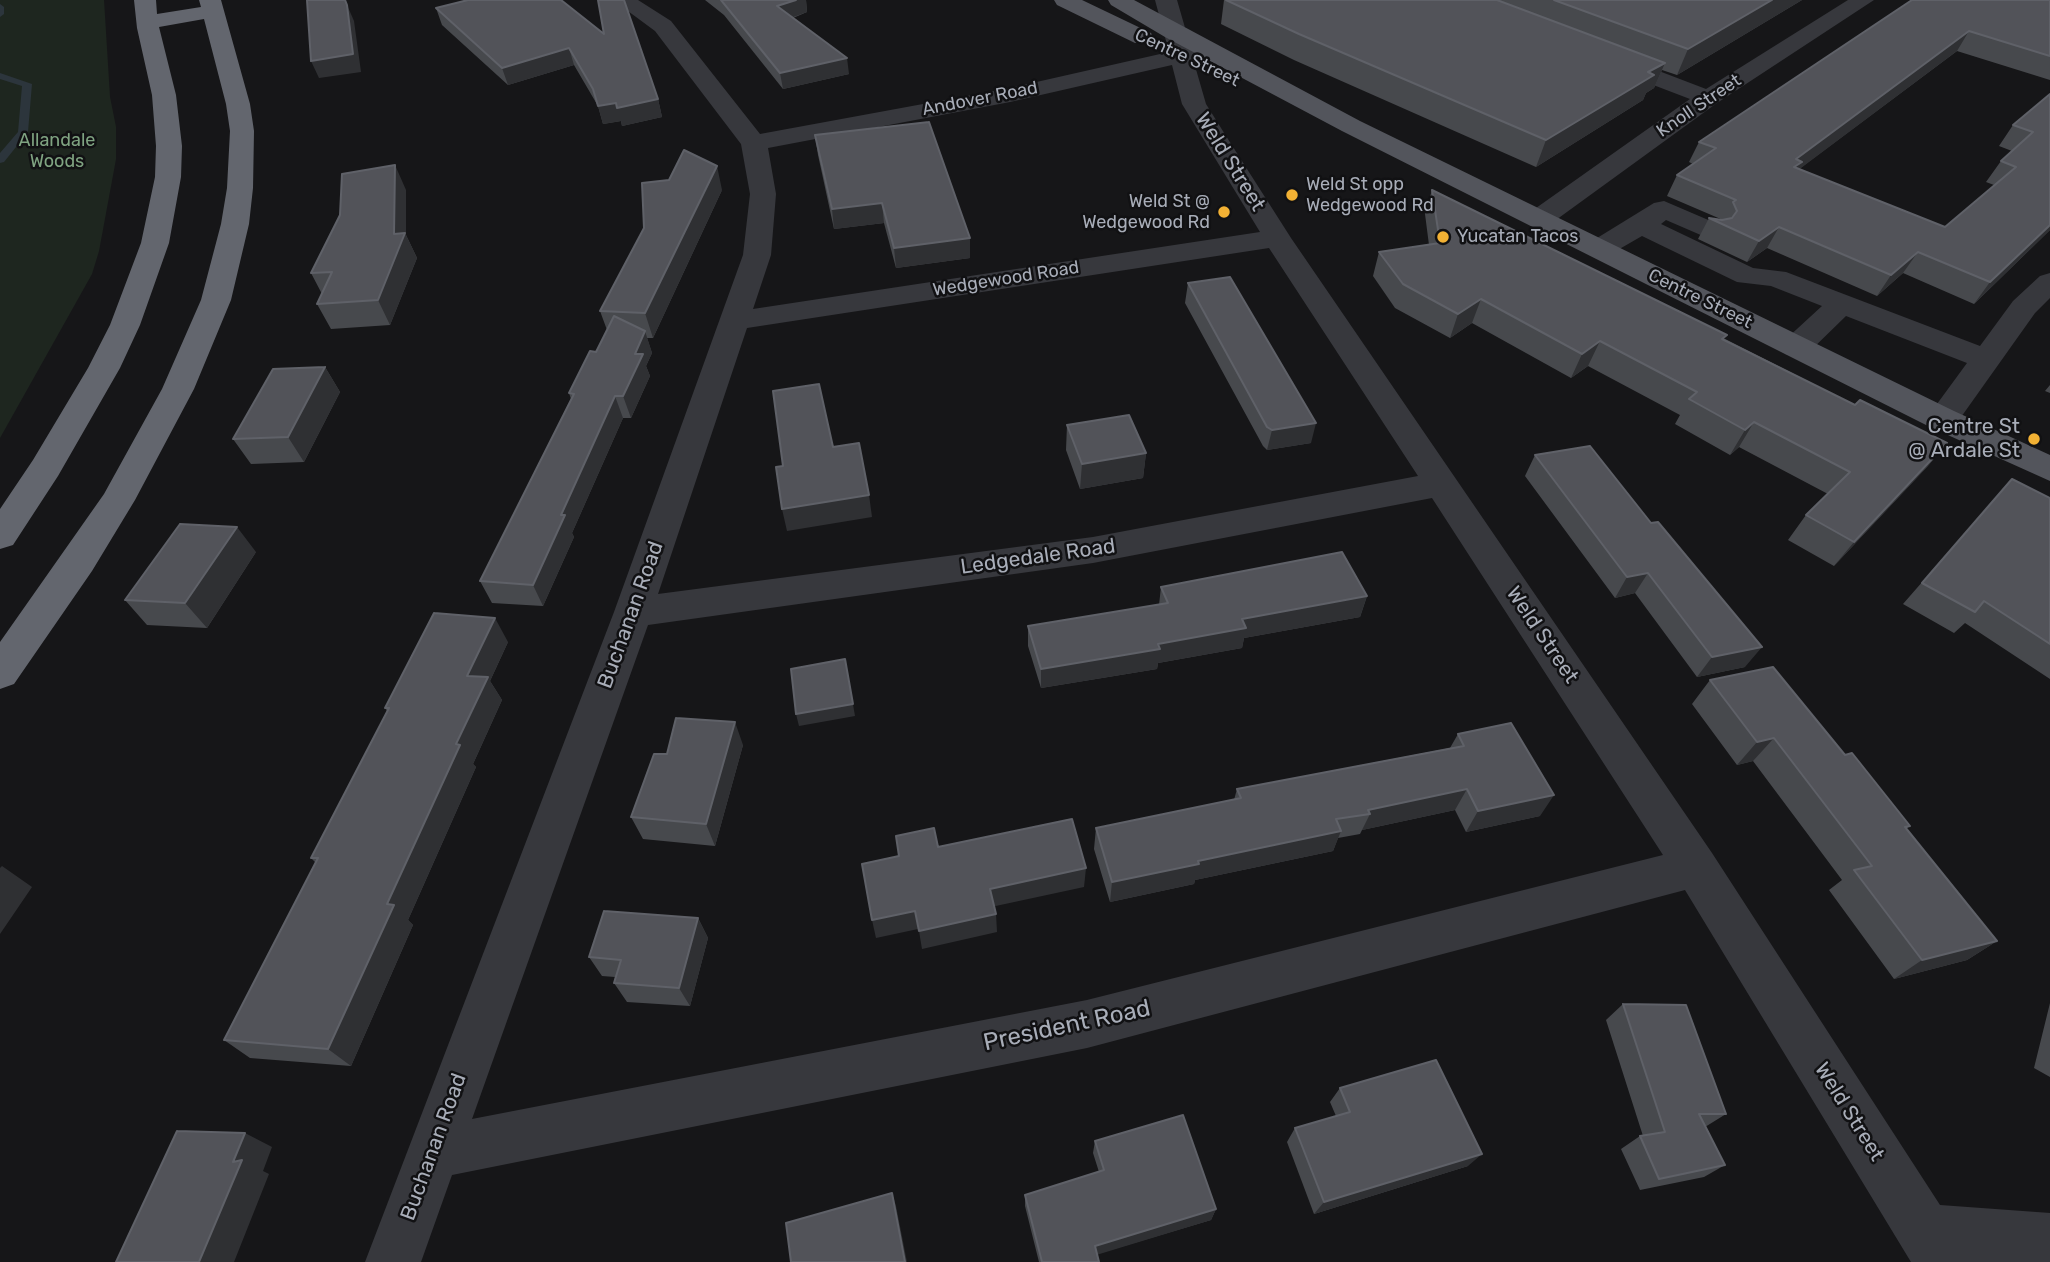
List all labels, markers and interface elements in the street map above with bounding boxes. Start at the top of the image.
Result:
street label: Centre Street [1131,24,1243,92]
street label: Knoll Street [1653,70,1745,142]
street label: Andover Road [920,77,1040,121]
street label: Weld Street [1190,108,1270,216]
park label: Allandale Woods [19,130,95,172]
place label: Weld St opp Wedgewood Rd [1306,174,1434,216]
marker: Weld St opp Wedgewood Rd [1284,187,1300,203]
place label: Weld St @ Wedgewood Rd [1082,191,1210,234]
marker: Weld St @ Wedgewood Rd [1216,204,1232,220]
place label: Yucatan Tacos [1457,226,1579,248]
marker: Yucatan Tacos [1435,229,1451,245]
street label: Wedgewood Road [931,257,1081,301]
street label: Centre Street [1644,265,1756,333]
place label: Centre St @ Ardale St [1908,414,2020,464]
marker: Centre St @ Ardale St [2026,431,2042,447]
street label: Ledgedale Road [959,534,1117,580]
street label: Buchanan Road [593,538,669,692]
street label: Weld Street [1500,582,1584,688]
street label: President Road [981,994,1153,1058]
street label: Weld Street [1809,1058,1889,1166]
street label: Buchanan Road [396,1070,472,1224]

